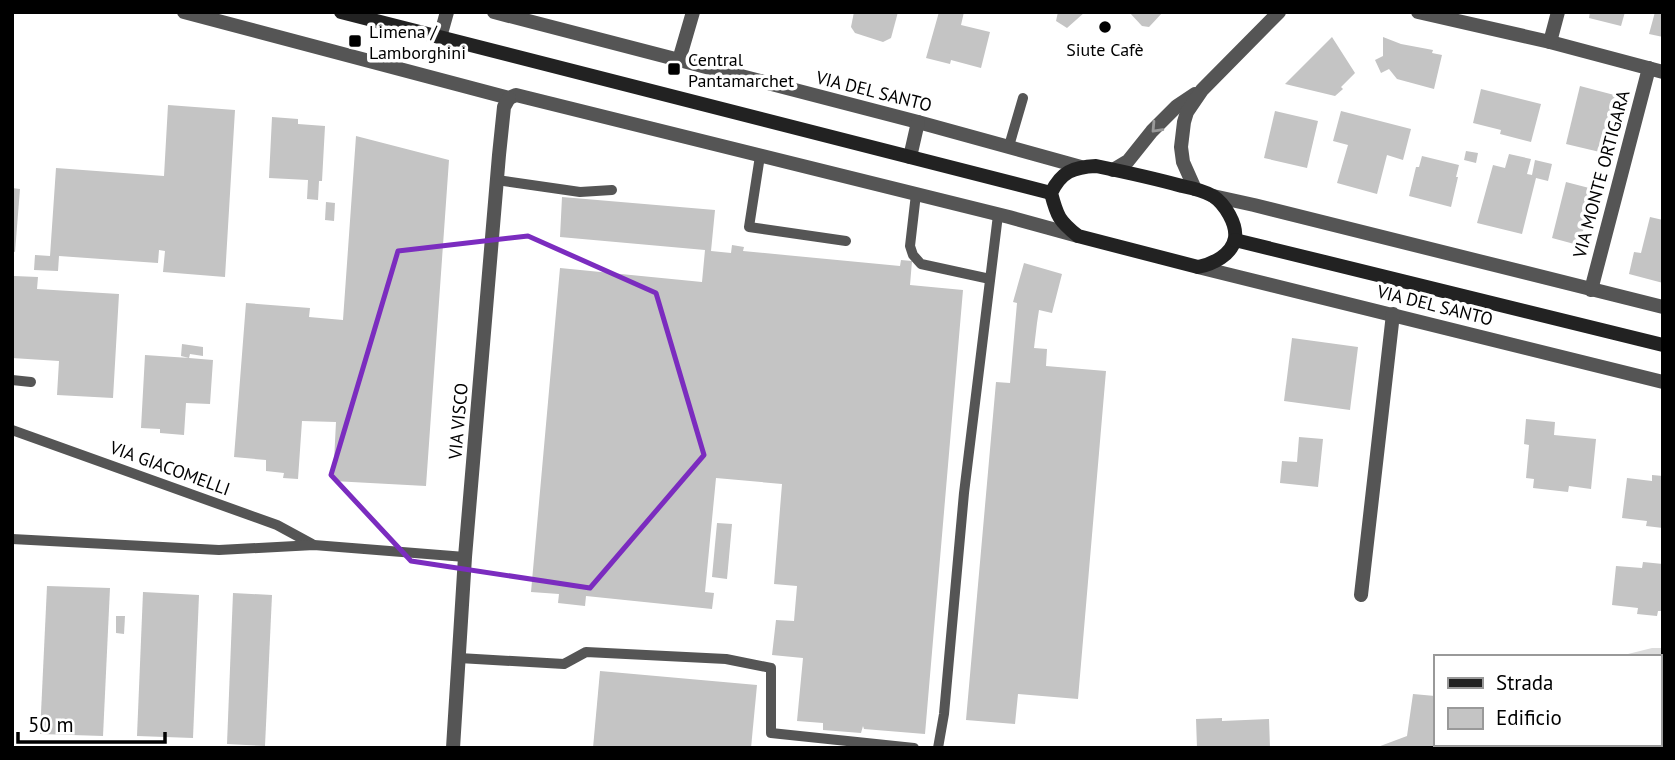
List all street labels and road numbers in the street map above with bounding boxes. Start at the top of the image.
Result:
street label: VIA DEL SANTO [813,65,934,116]
street label: VIA MONTE ORTIGARA [1567,87,1635,261]
street label: VIA DEL SANTO [1374,279,1495,330]
street label: VIA VISCO [443,382,473,461]
street label: VIA GIACOMELLI [106,435,233,500]

